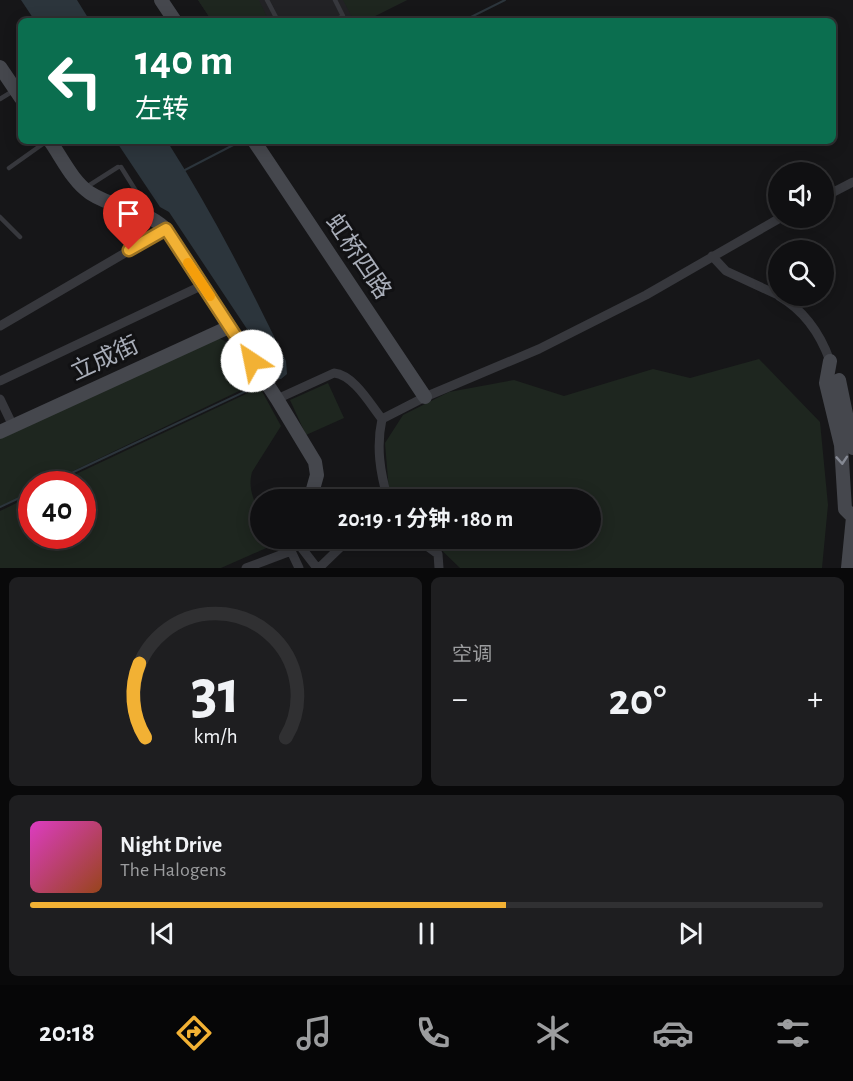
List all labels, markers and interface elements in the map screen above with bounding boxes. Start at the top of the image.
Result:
text: 140 m [135,40,233,82]
icon: left [36,42,114,120]
text: 左转 [135,96,189,123]
map controls [768,162,834,306]
button: sound [768,162,834,228]
pin [103,188,154,250]
icon: arrive [112,197,145,230]
street label: 虹桥四路 [321,209,396,304]
button: search [768,240,834,306]
position arrow [220,329,284,393]
street label: 立成街 [66,331,143,385]
one-way arrow [835,455,848,464]
speed limit sign: 40 [18,471,96,549]
text: 20:19 · 1 分钟 · 180 m [338,508,513,530]
text: 空调 [452,645,492,665]
text: 31 [191,662,240,724]
text: 20° [609,678,666,723]
text: − [452,683,468,716]
text: + [807,683,823,716]
text: km/h [193,727,238,748]
text: Night Drive [120,834,222,856]
text: The Halogens [120,860,226,880]
icon: previous [146,917,179,950]
icon: pause [410,917,443,950]
icon: next [674,917,707,950]
icon: directions [173,1012,215,1054]
icon: music [293,1012,335,1054]
icon: phone [412,1012,454,1054]
icon: climate [532,1012,574,1054]
icon: car [652,1012,694,1054]
icon: filters [772,1012,814,1054]
text: 20:18 [39,1019,95,1046]

